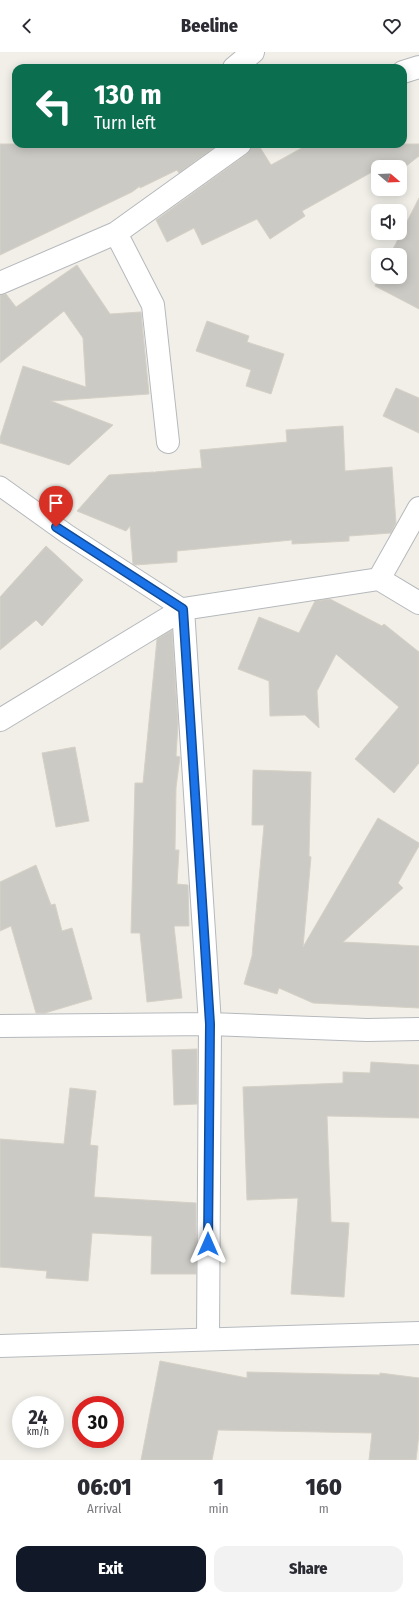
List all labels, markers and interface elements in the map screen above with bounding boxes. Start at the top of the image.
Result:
icon: back [16,15,38,37]
text: Beeline [181,15,238,37]
icon: heart [381,15,403,37]
text: 130 m [94,78,162,111]
icon: left [28,80,80,132]
text: Turn left [94,112,156,134]
north arrow [371,160,407,196]
map controls [371,160,407,284]
button: sound [371,204,407,240]
button: search [371,248,407,284]
pin [39,486,73,527]
icon: arrive [45,492,67,514]
position arrow [187,1223,229,1265]
speed limit sign: 30 [72,1396,124,1448]
text: 24 [28,1405,48,1429]
text: km/h [27,1426,49,1438]
text: 06:01 [77,1473,132,1501]
text: 1 [213,1473,224,1501]
text: 160 [306,1473,342,1501]
text: Arrival [87,1501,122,1516]
text: min [209,1501,229,1516]
text: m [319,1501,329,1516]
button: Exit [16,1546,206,1592]
button: Share [214,1546,403,1592]

